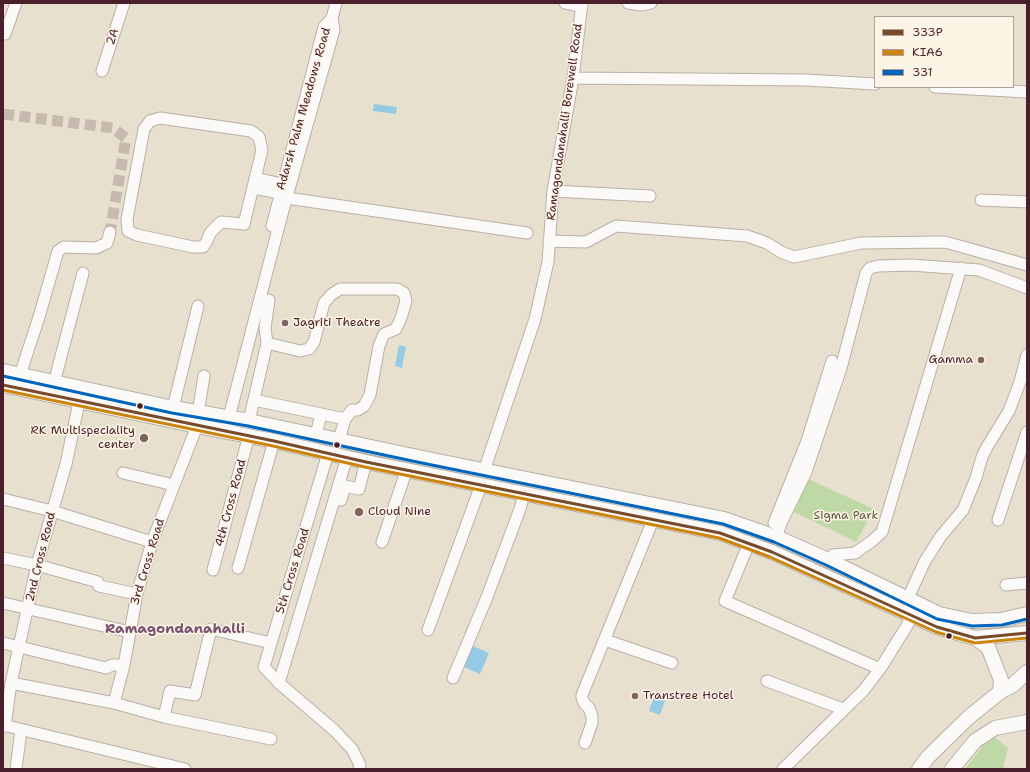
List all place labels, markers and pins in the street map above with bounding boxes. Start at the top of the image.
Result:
place label: Jagriti Theatre [293,316,381,330]
marker: Jagriti Theatre [280,318,290,328]
place label: Gamma [928,353,973,367]
marker: Gamma [976,355,986,365]
unlabelled marker [135,401,145,411]
place label: RK Multispeciality center [30,424,135,452]
marker: RK Multispeciality center [138,432,150,444]
unlabelled marker [332,440,342,450]
place label: Cloud Nine [368,505,431,519]
marker: Cloud Nine [353,506,365,518]
unlabelled marker [944,631,954,641]
place label: Transtree Hotel [643,689,733,703]
marker: Transtree Hotel [630,691,640,701]

